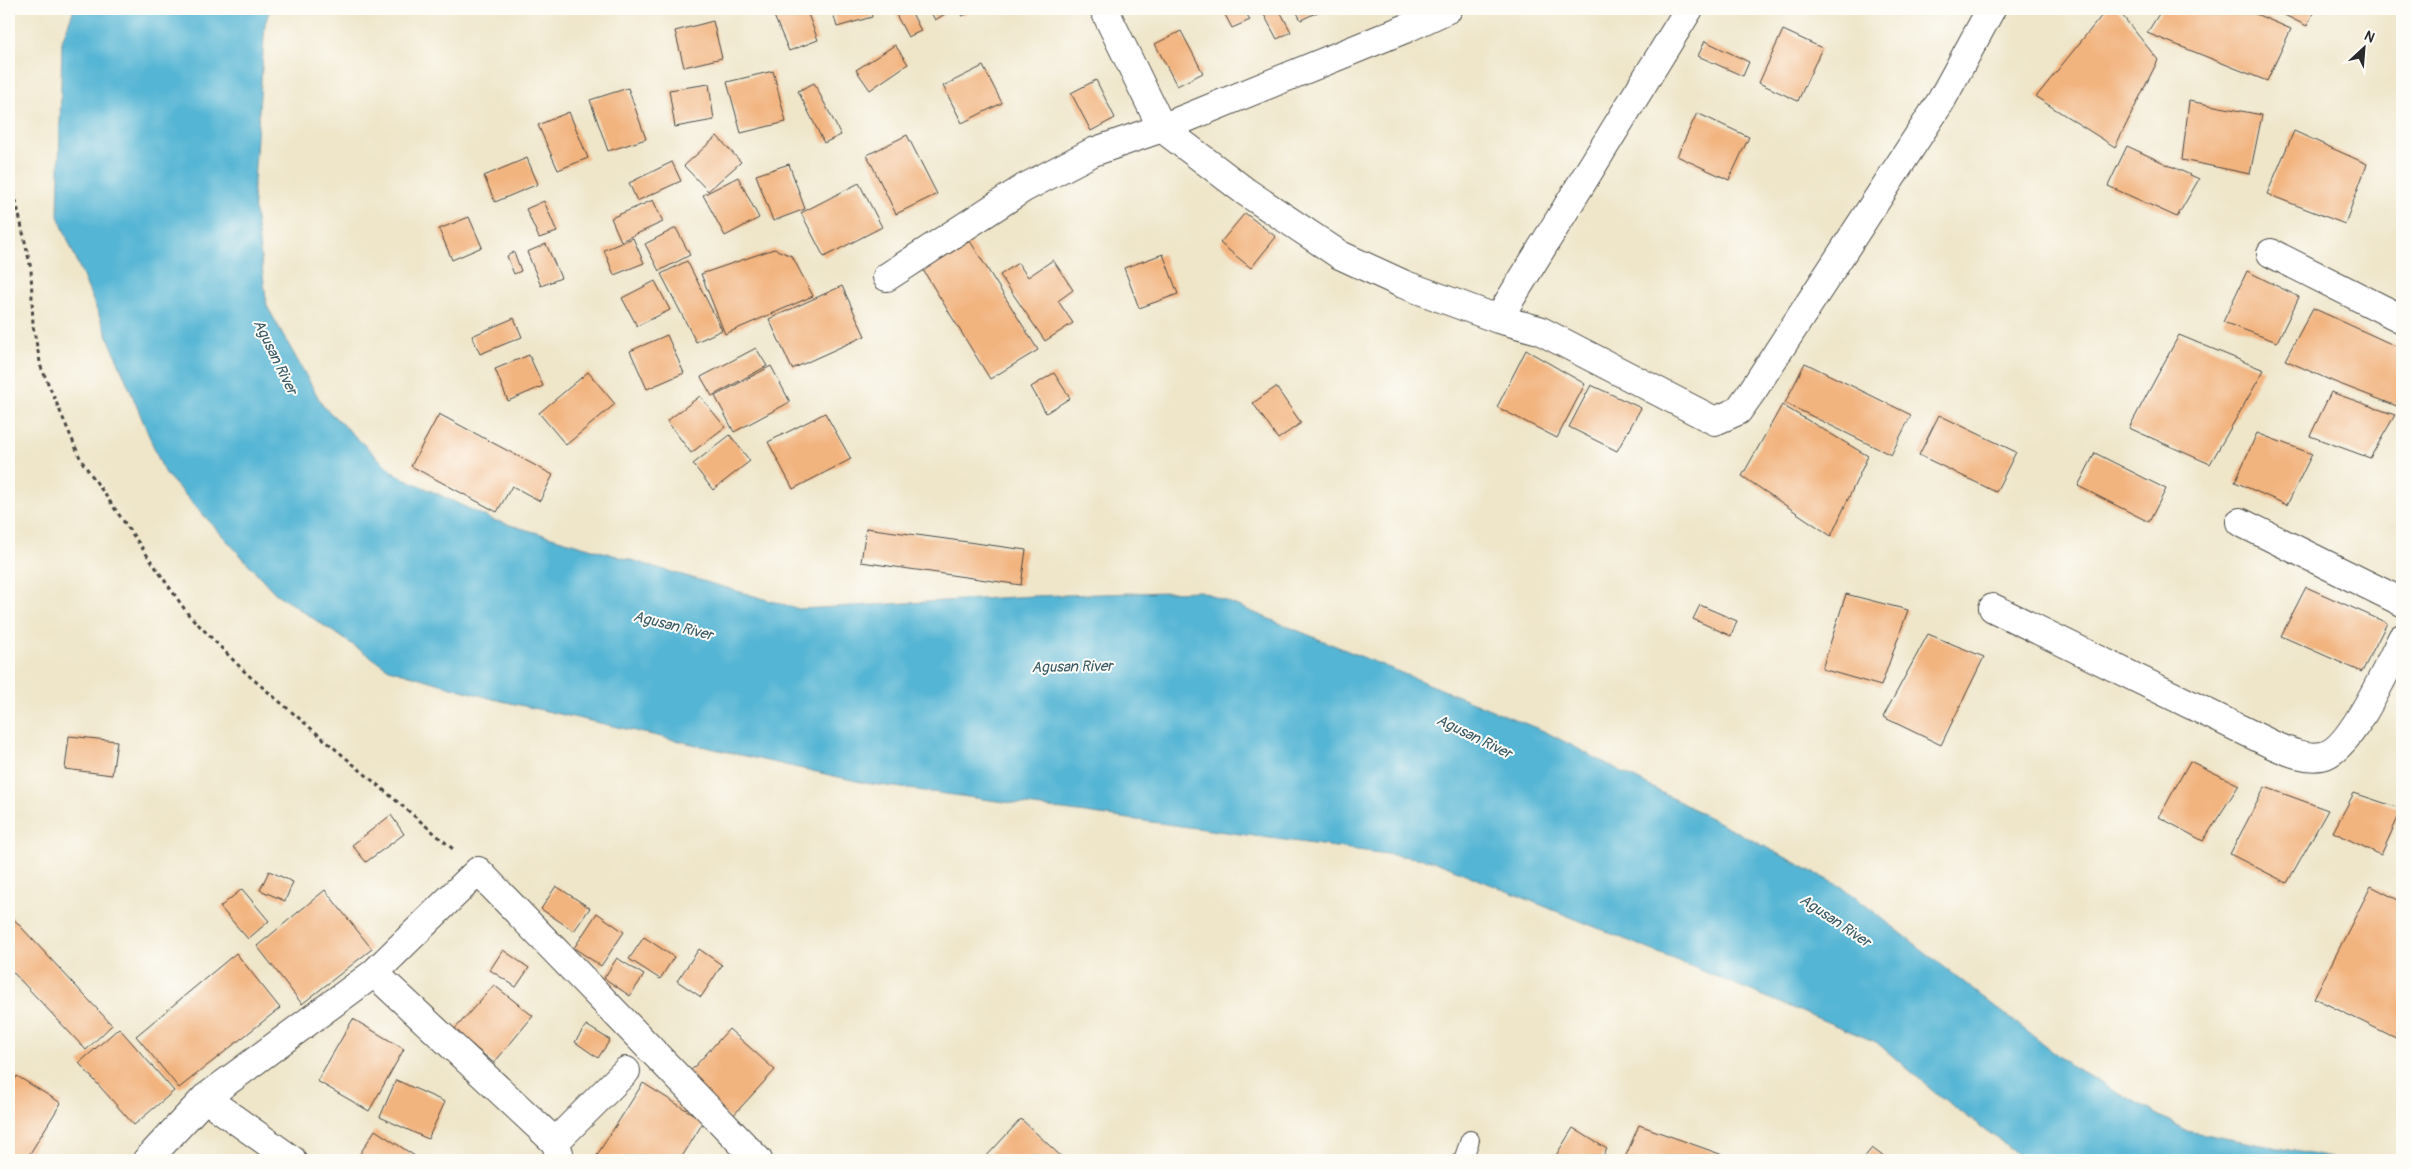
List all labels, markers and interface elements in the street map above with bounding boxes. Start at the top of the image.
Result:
north arrow [2338,22,2388,72]
text: N [2361,27,2377,46]
water label: Agusan River [249,316,302,399]
water label: Agusan River [631,607,716,645]
water label: Agusan River [1031,657,1114,677]
water label: Agusan River [1433,711,1516,764]
water label: Agusan River [1796,890,1875,952]

